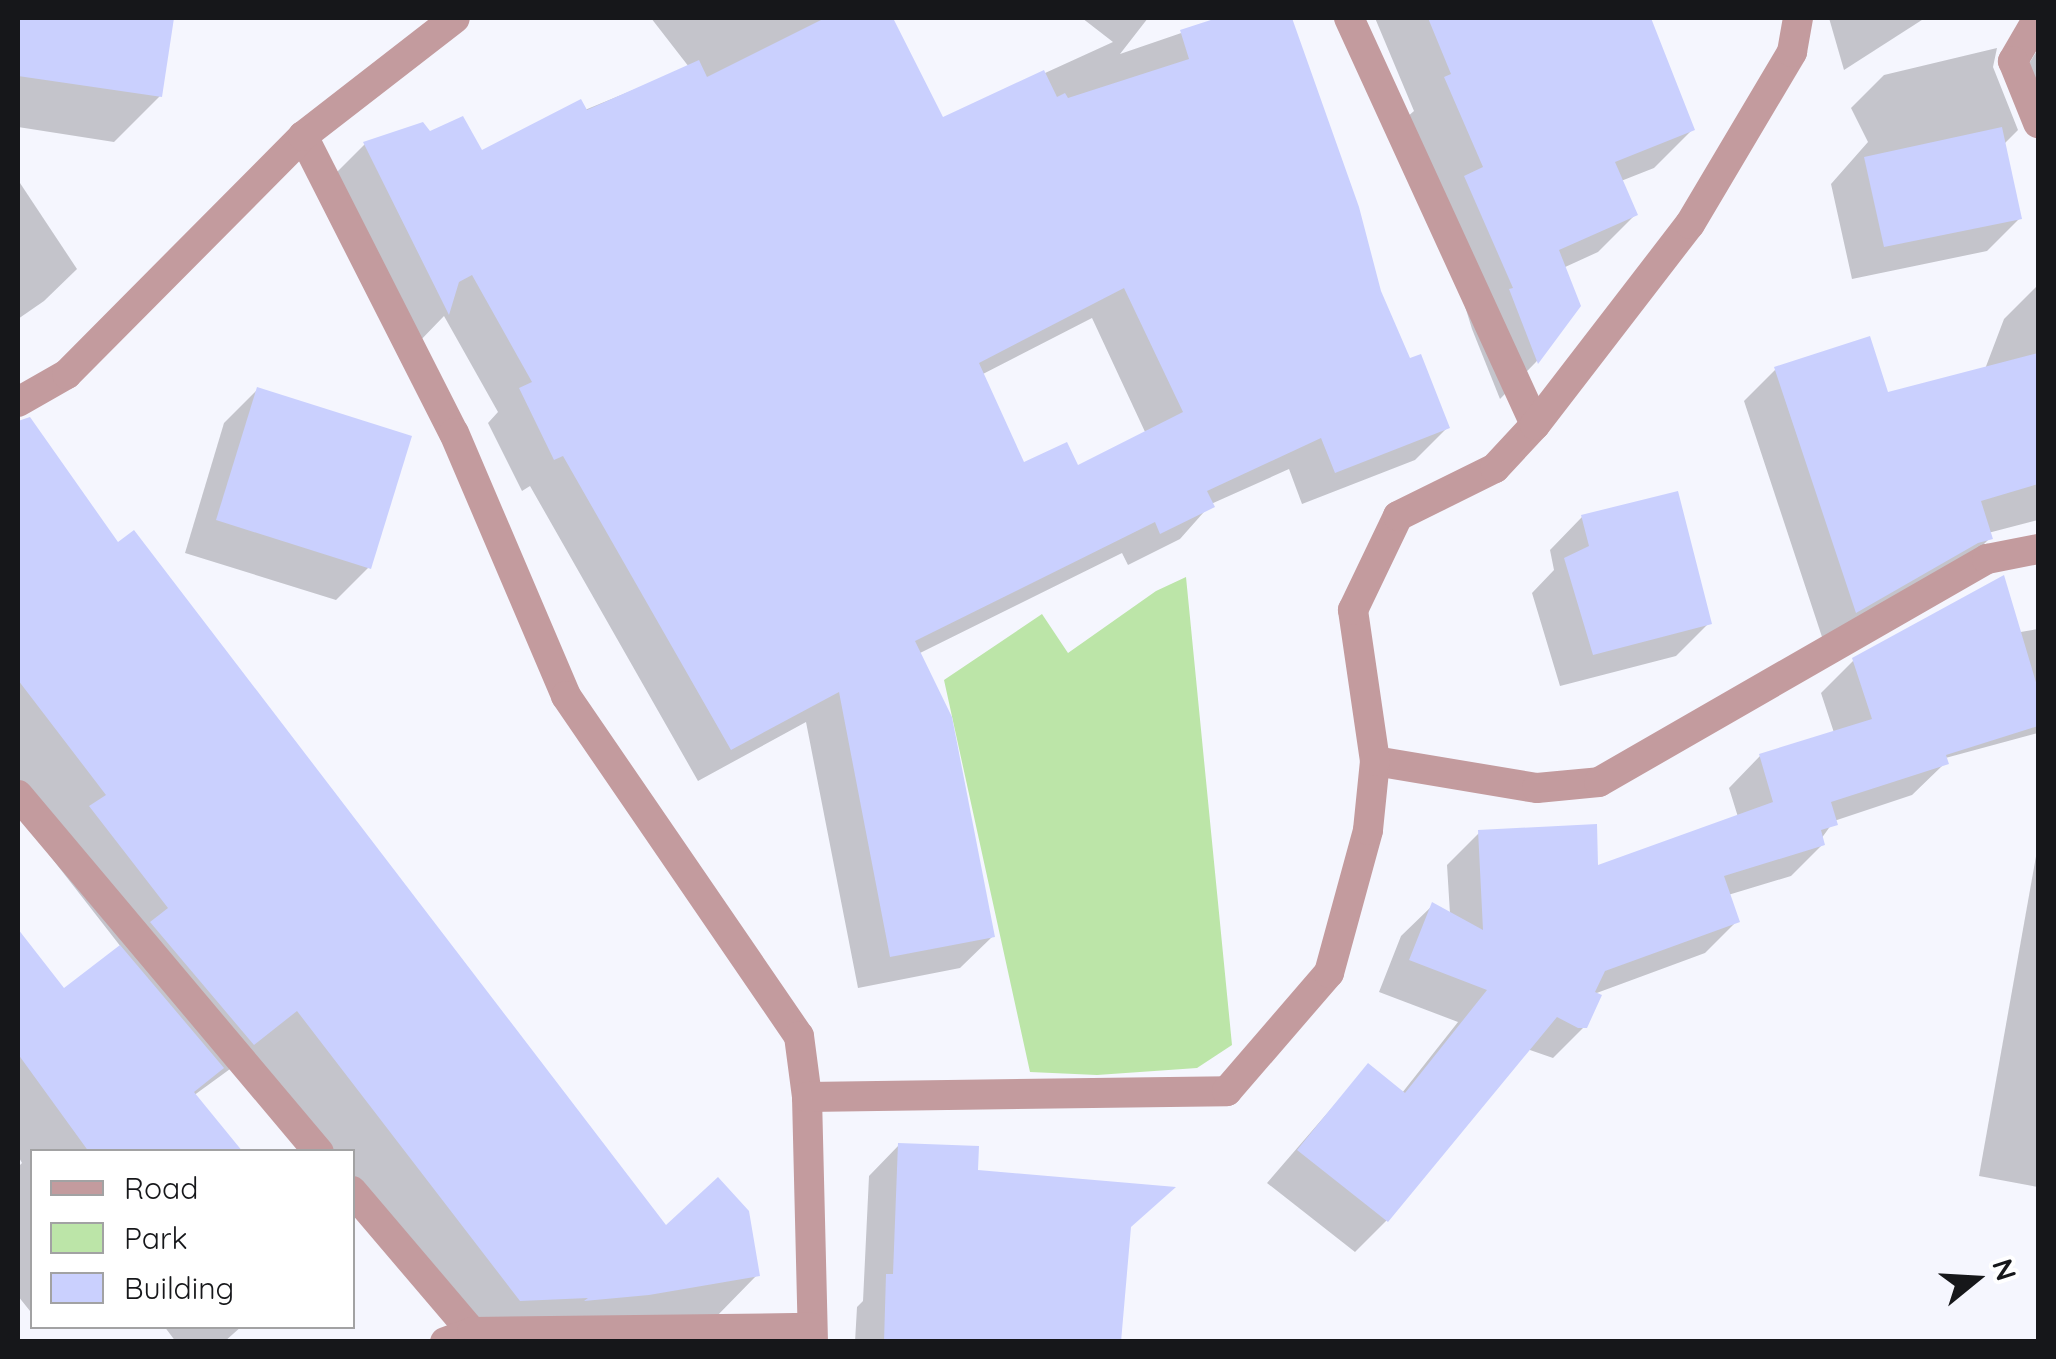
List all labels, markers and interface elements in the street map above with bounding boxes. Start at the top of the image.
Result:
legend [30,1149,355,1329]
text: Road [124,1169,198,1207]
text: Park [124,1219,188,1257]
north arrow [1926,1229,2026,1329]
text: N [1985,1254,2025,1285]
text: Building [124,1269,234,1307]

